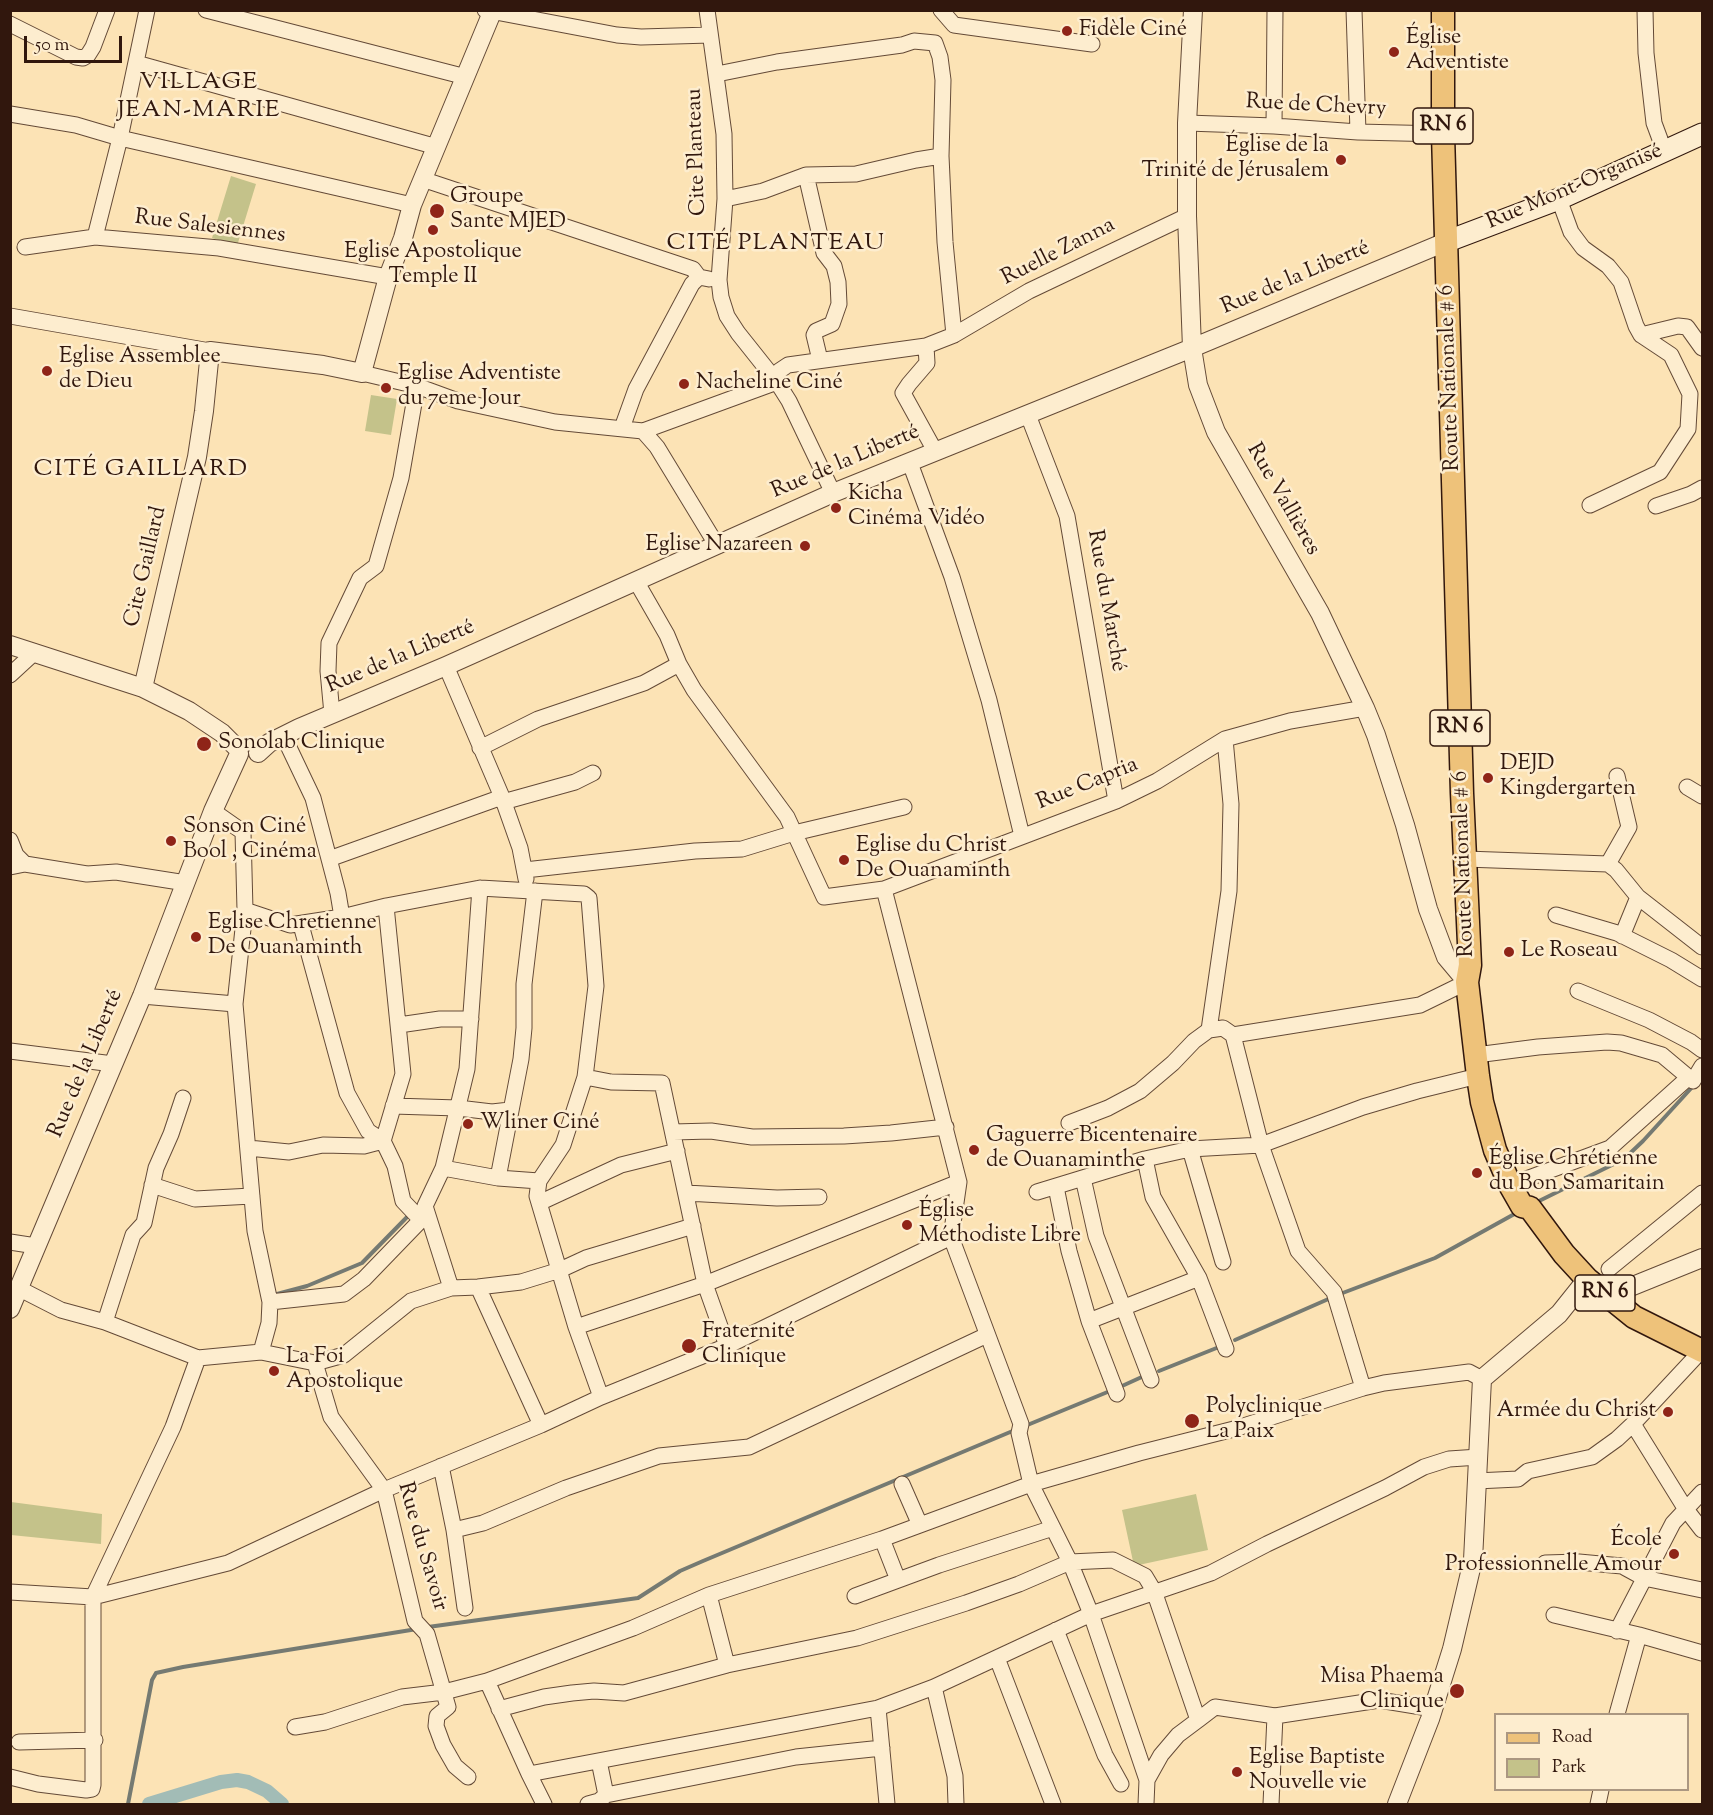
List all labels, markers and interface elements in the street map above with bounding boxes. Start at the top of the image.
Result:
place label: Fidèle Ciné [1079,18,1187,44]
scale bar [27,24,124,62]
marker: Fidèle Ciné [1060,24,1074,38]
place label: Église Adventiste [1406,26,1509,78]
text: 50 m [35,33,69,59]
marker: Église Adventiste [1387,45,1401,59]
district label: VILLAGE JEAN-MARIE [117,70,281,126]
street label: Cite Planteau [683,88,713,216]
street label: Rue de Chevry [1245,90,1387,124]
road number: RN 6 [1413,108,1473,144]
place label: Église de la Trinité de Jérusalem [1142,134,1329,186]
street label: Rue Mont-Organisé [1483,139,1667,237]
marker: Église de la Trinité de Jérusalem [1334,153,1348,167]
place label: Groupe Sante MJED [450,185,566,236]
marker: Groupe Sante MJED [428,202,446,220]
street label: Rue Salesiennes [133,206,287,250]
street label: Ruelle Zanna [998,213,1120,293]
marker: Eglise Apostolique Temple II [426,223,440,237]
district label: CITÉ PLANTEAU [667,231,885,259]
street label: Rue de la Liberté [1218,236,1374,322]
place label: Eglise Apostolique Temple II [344,240,522,292]
street label: Route Nationale # 6 [1435,284,1467,472]
place label: Eglise Assemblee de Dieu [59,345,221,396]
place label: Eglise Adventiste du 7eme Jour [398,362,561,414]
marker: Eglise Assemblee de Dieu [40,364,54,378]
place label: Nacheline Ciné [696,371,843,397]
marker: Nacheline Ciné [677,377,691,391]
marker: Eglise Adventiste du 7eme Jour [379,381,393,395]
street label: Rue de la Liberté [768,420,924,506]
street label: Rue Vallières [1239,439,1325,561]
district label: CITÉ GAILLARD [34,457,248,485]
place label: Kicha Cinéma Vidéo [848,482,985,534]
marker: Kicha Cinéma Vidéo [829,501,843,515]
street label: Cite Gaillard [120,504,174,630]
street label: Rue du Marché [1080,528,1130,674]
place label: Eglise Nazareen [646,533,793,559]
marker: Eglise Nazareen [798,539,812,553]
street label: Rue de la Liberté [323,615,479,701]
road number: RN 6 [1430,710,1490,746]
place label: Sonolab Clinique [218,731,385,757]
marker: Sonolab Clinique [195,735,213,753]
place label: DEJD Kingdergarten [1500,752,1636,804]
street label: Rue Capria [1033,753,1143,817]
street label: Route Nationale # 6 [1449,770,1481,958]
marker: DEJD Kingdergarten [1481,771,1495,785]
place label: Sonson Ciné Bool , Cinéma [183,815,317,866]
marker: Sonson Ciné Bool , Cinéma [164,834,178,848]
place label: Eglise du Christ De Ouanaminth [856,834,1011,885]
marker: Eglise du Christ De Ouanaminth [837,853,851,867]
place label: Eglise Chretienne De Ouanaminth [208,911,377,962]
marker: Eglise Chretienne De Ouanaminth [189,930,203,944]
place label: Le Roseau [1521,939,1618,965]
marker: Le Roseau [1502,945,1516,959]
street label: Rue de la Liberté [44,986,130,1142]
place label: Wliner Ciné [480,1111,599,1137]
marker: Wliner Ciné [461,1117,475,1131]
place label: Gaguerre Bicentenaire de Ouanaminthe [986,1124,1197,1176]
marker: Gaguerre Bicentenaire de Ouanaminthe [967,1143,981,1157]
place label: Église Chrétienne du Bon Samaritain [1489,1147,1665,1198]
marker: Église Chrétienne du Bon Samaritain [1470,1166,1484,1180]
place label: Église Méthodiste Libre [919,1199,1081,1250]
marker: Église Méthodiste Libre [900,1218,914,1232]
road number: RN 6 [1575,1275,1635,1311]
place label: Fraternité Clinique [702,1320,795,1372]
marker: Fraternité Clinique [680,1337,698,1355]
place label: La Foi Apostolique [286,1345,403,1396]
marker: La Foi Apostolique [267,1364,281,1378]
place label: Polyclinique La Paix [1206,1395,1322,1446]
place label: Armée du Christ [1496,1399,1656,1425]
marker: Armée du Christ [1661,1405,1675,1419]
marker: Polyclinique La Paix [1183,1412,1201,1430]
street label: Rue du Savoir [390,1480,452,1614]
place label: École Professionnelle Amour [1445,1528,1662,1580]
marker: École Professionnelle Amour [1667,1547,1681,1561]
place label: Misa Phaema Clinique [1320,1665,1444,1717]
marker: Misa Phaema Clinique [1448,1682,1466,1700]
legend [1494,1713,1689,1791]
text: Road [1552,1725,1592,1751]
place label: Eglise Baptiste Nouvelle vie [1249,1746,1385,1798]
text: Park [1552,1755,1586,1781]
marker: Eglise Baptiste Nouvelle vie [1230,1765,1244,1779]

